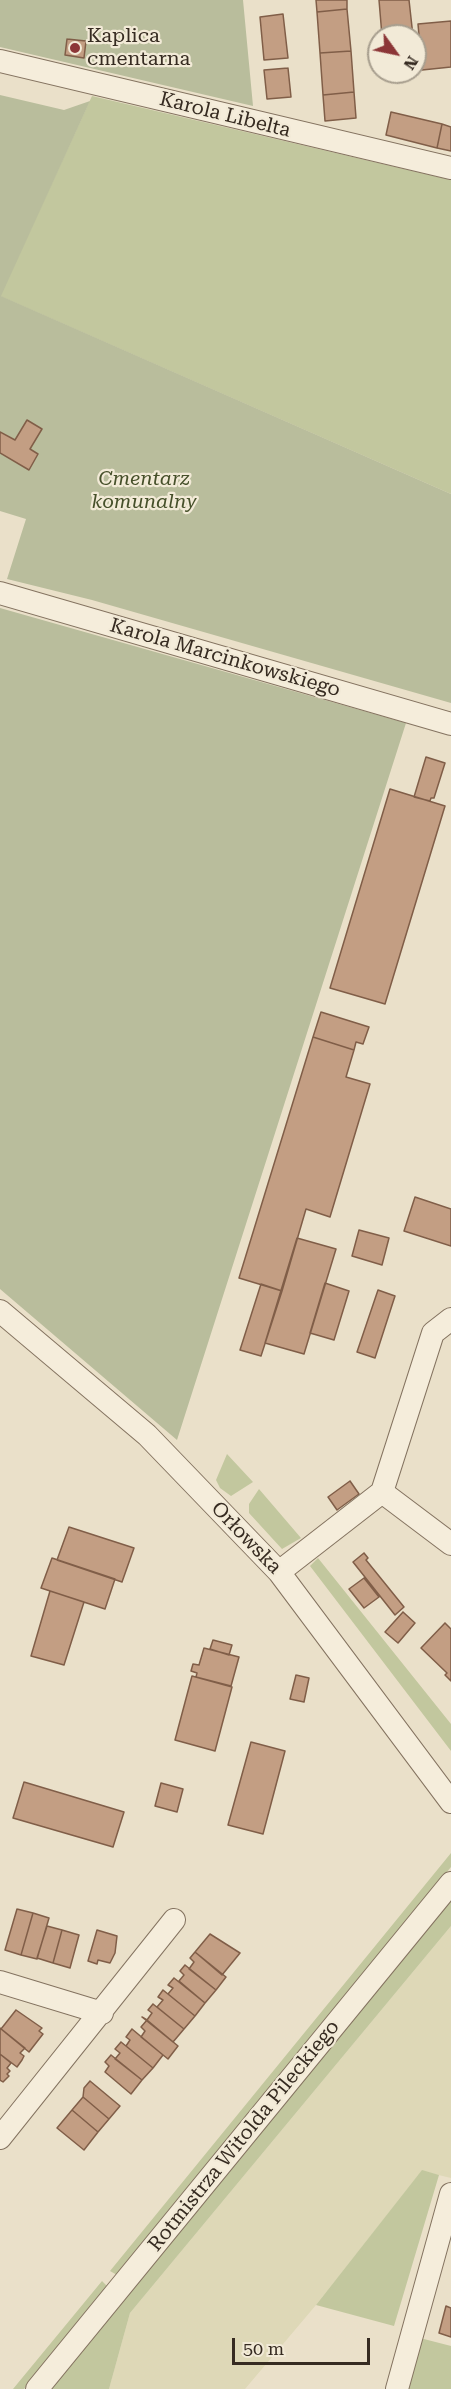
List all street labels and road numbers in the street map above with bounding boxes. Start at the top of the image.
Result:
street label: Karola Libelta [157,87,293,143]
street label: Karola Marcinkowskiego [107,614,343,702]
street label: Orłowska [206,1497,286,1579]
street label: Rotmistrza Witolda Pileckiego [143,2016,345,2256]

